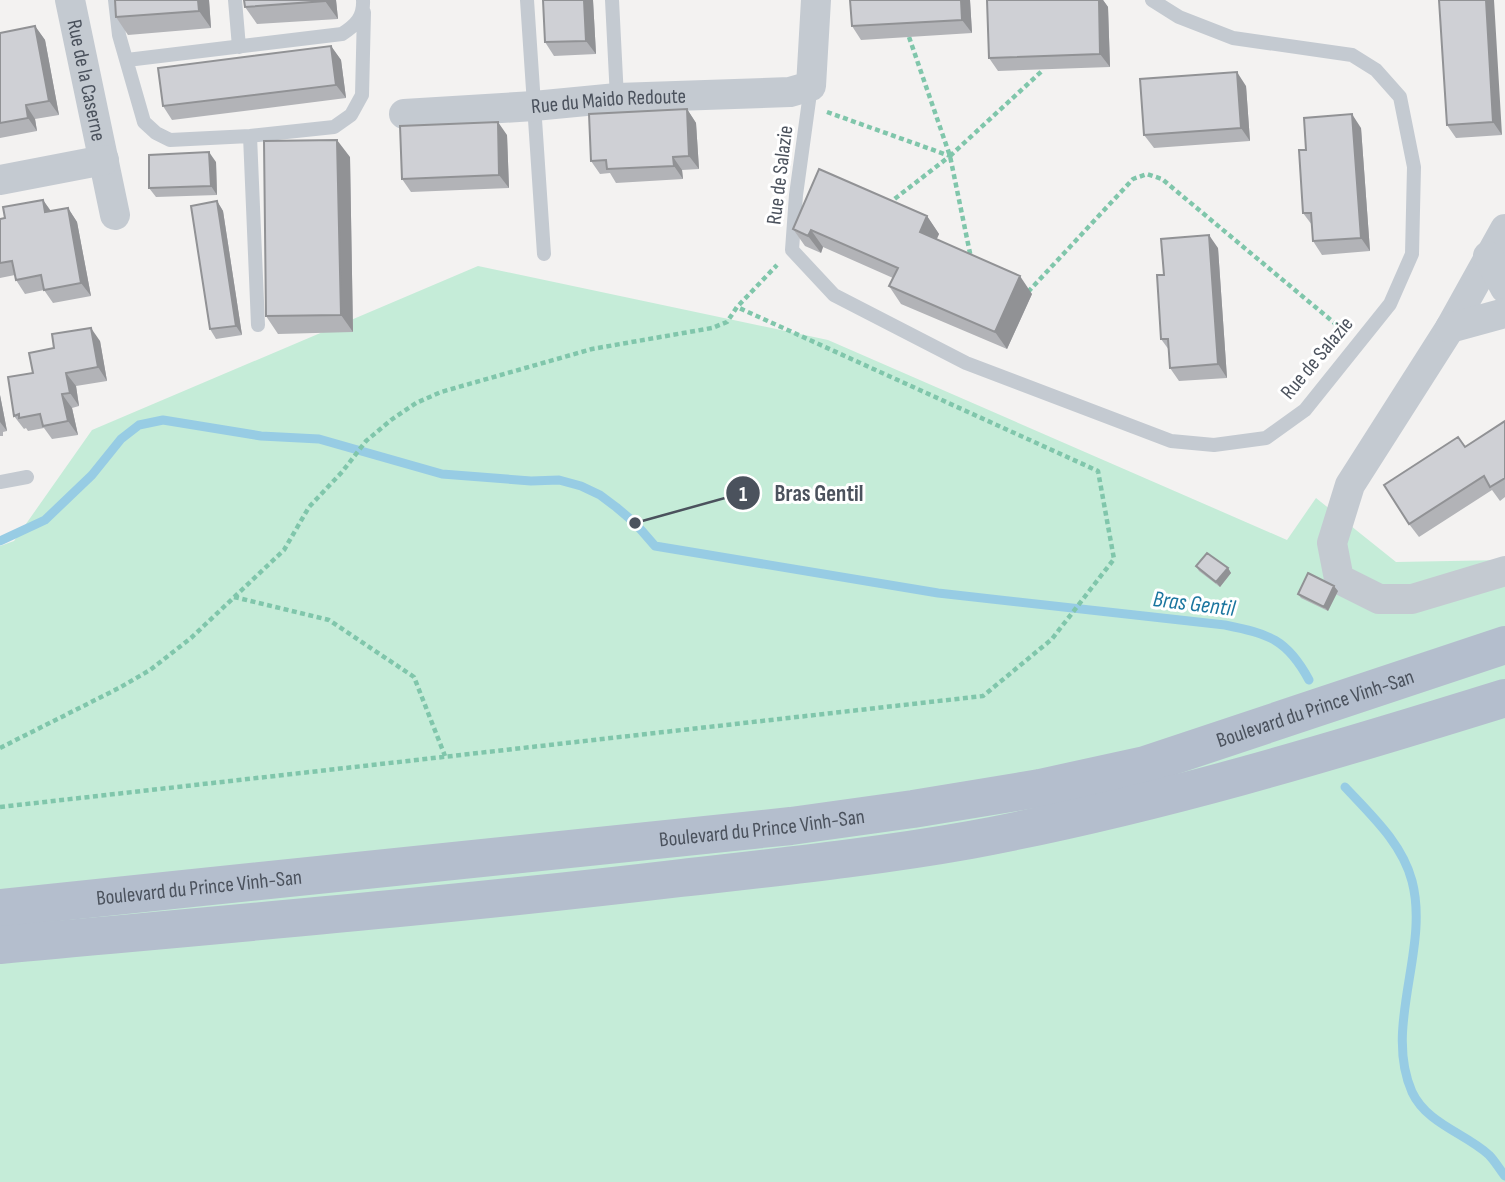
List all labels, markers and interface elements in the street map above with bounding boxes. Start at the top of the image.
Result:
street label: Rue de la Caserne [62,17,112,143]
street label: Rue du Maido Redoute [530,83,686,119]
street label: Rue de Salazie [762,124,798,226]
street label: Rue de Salazie [1275,312,1359,404]
callout: Bras Gentil [725,471,877,515]
text: Bras Gentil [775,480,863,508]
text: 1 [739,482,747,507]
water label: Bras Gentil [1151,585,1237,623]
street label: Boulevard du Prince Vinh-San [1213,664,1417,753]
street label: Boulevard du Prince Vinh-San [658,803,866,852]
street label: Boulevard du Prince Vinh-San [95,864,303,910]

